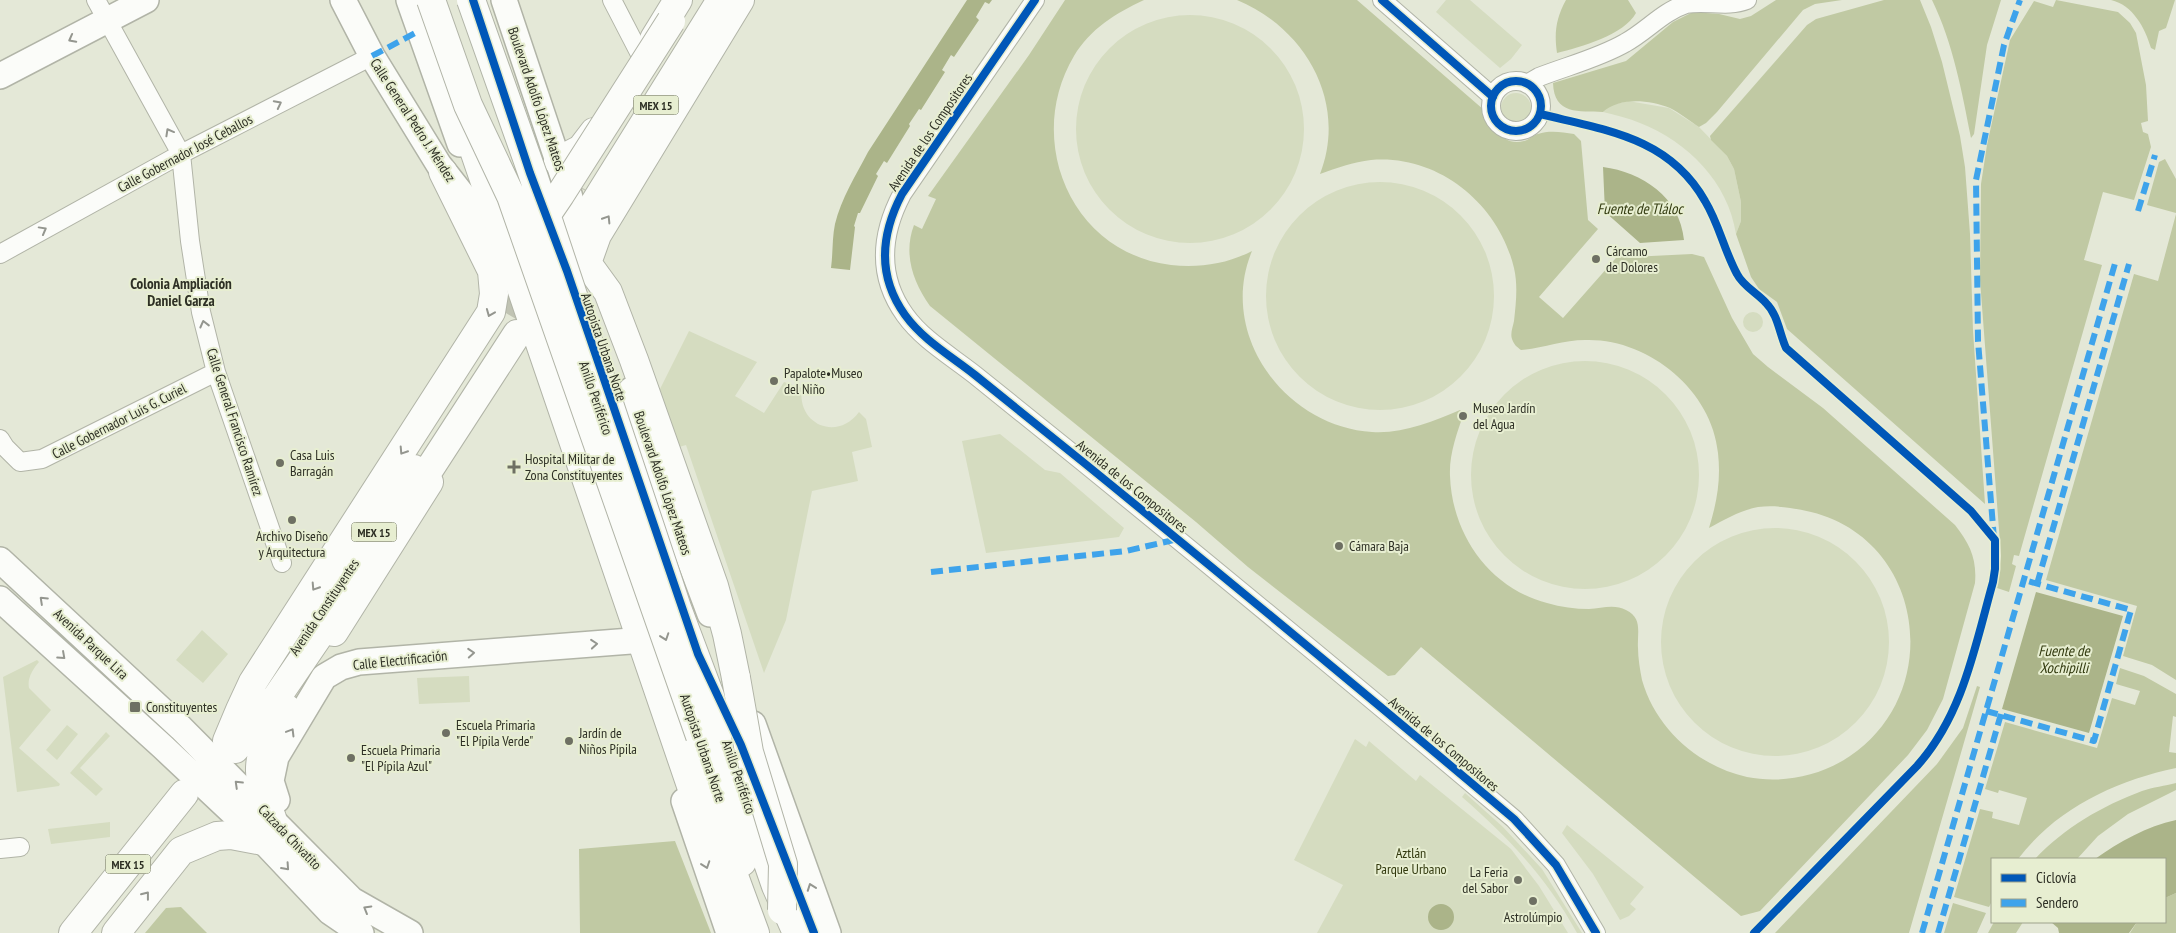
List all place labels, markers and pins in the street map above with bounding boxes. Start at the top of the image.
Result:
place label: Cárcamo de Dolores [1606,242,1658,276]
marker: Cárcamo de Dolores [1590,253,1602,265]
place label: Papalote•Museo del Niño [784,364,863,398]
marker: Papalote•Museo del Niño [768,375,780,387]
place label: Museo Jardín del Agua [1473,399,1535,433]
marker: Museo Jardín del Agua [1457,410,1469,422]
place label: Casa Luis Barragán [290,446,335,480]
place label: Hospital Militar de Zona Constituyentes [525,450,623,484]
marker: Casa Luis Barragán [274,457,286,469]
marker: Hospital Militar de Zona Constituyentes [507,460,521,474]
marker: Archivo Diseño y Arquitectura [286,514,298,526]
place label: Archivo Diseño y Arquitectura [256,527,328,561]
place label: Cámara Baja [1349,537,1409,555]
marker: Cámara Baja [1333,540,1345,552]
place label: Constituyentes [146,698,217,716]
marker: Constituyentes [128,700,142,714]
place label: Escuela Primaria "El Pípila Verde" [456,716,535,750]
place label: Jardín de Niños Pípila [578,724,637,758]
marker: Escuela Primaria "El Pípila Verde" [440,727,452,739]
marker: Jardín de Niños Pípila [563,735,575,747]
place label: Escuela Primaria "El Pípila Azul" [361,741,440,775]
marker: Escuela Primaria "El Pípila Azul" [345,752,357,764]
place label: La Feria del Sabor [1462,863,1508,897]
marker: La Feria del Sabor [1512,874,1524,886]
marker: Astrolúmpio [1527,895,1539,907]
place label: Astrolúmpio [1504,908,1562,926]

